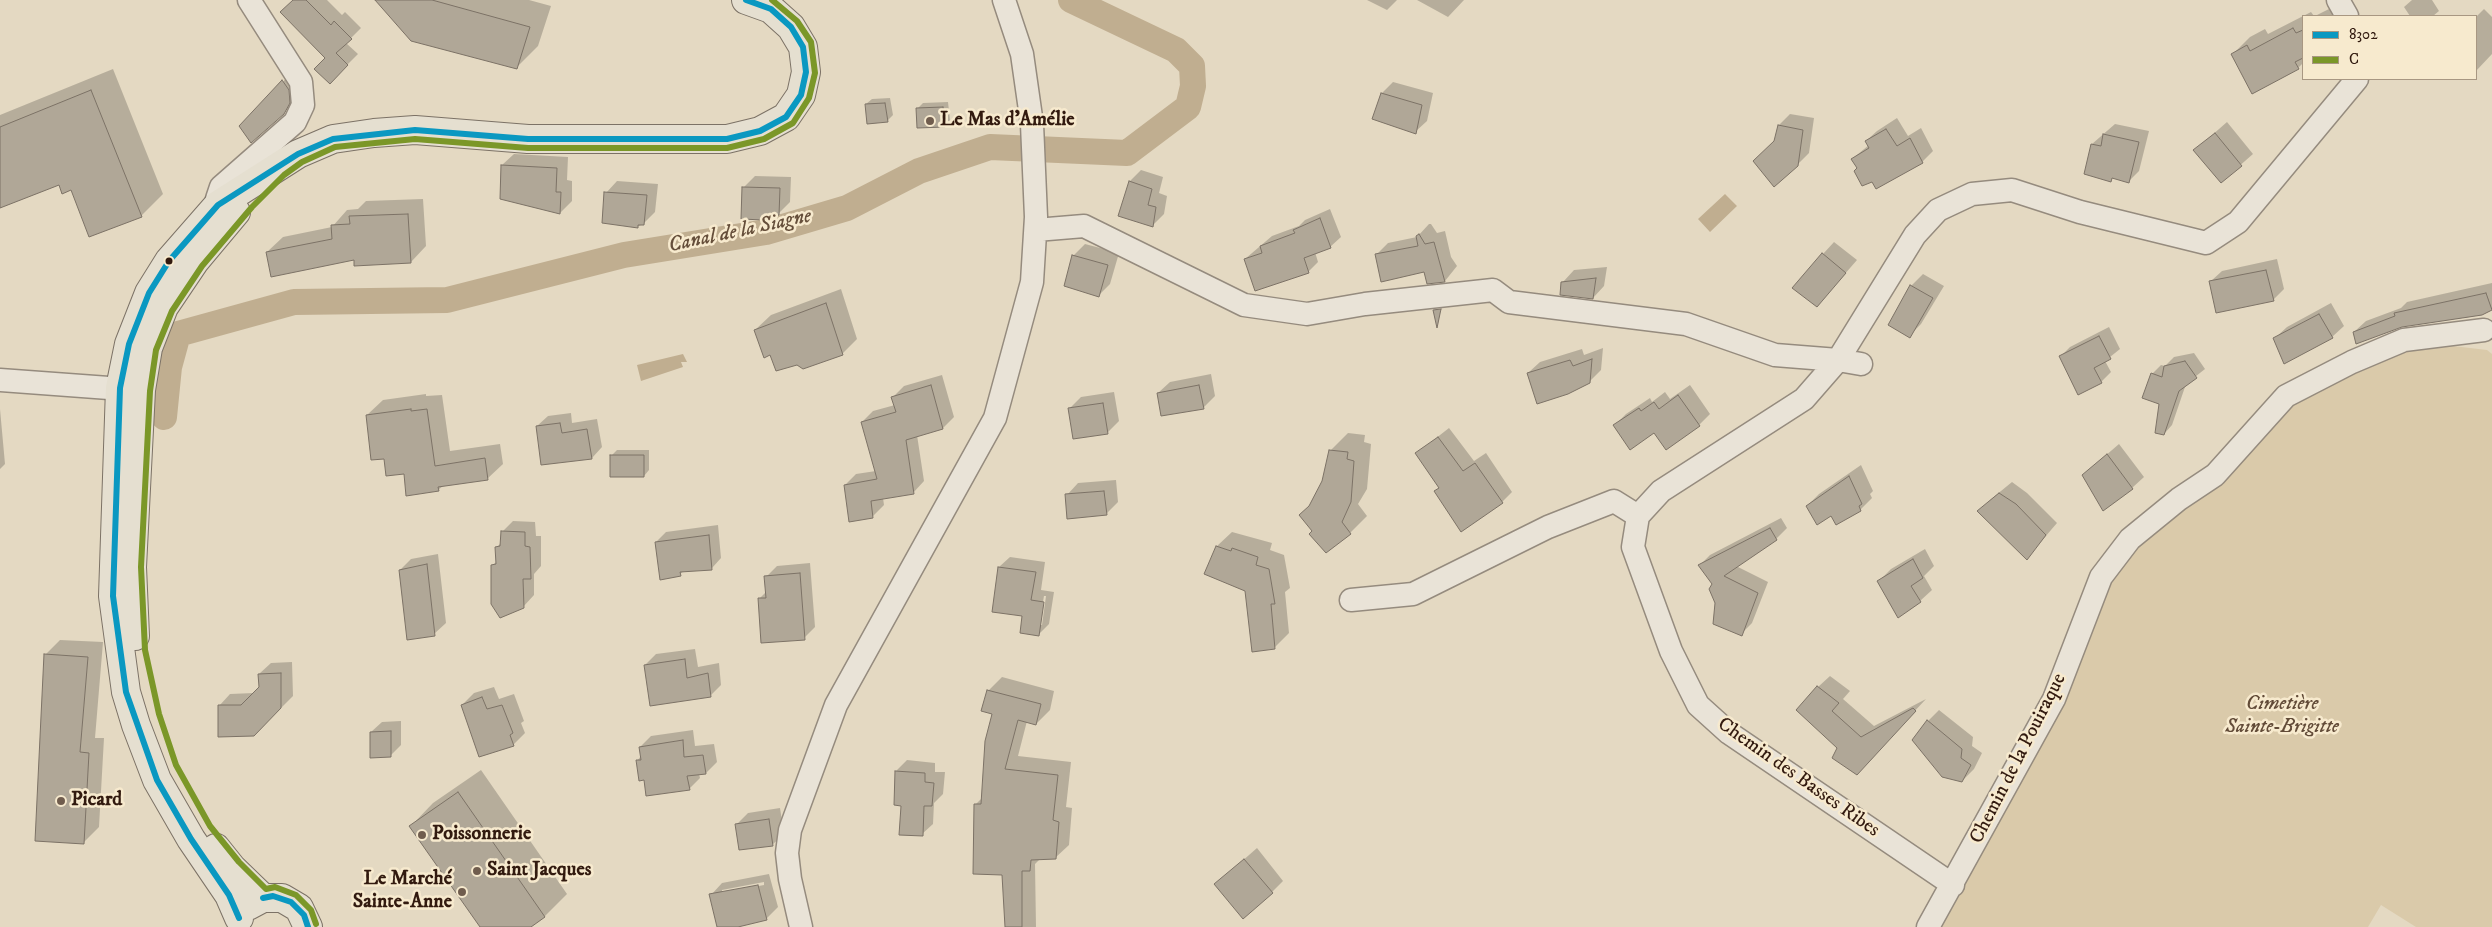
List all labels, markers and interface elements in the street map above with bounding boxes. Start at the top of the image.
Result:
legend [2302,15,2477,80]
text: 8302 [2349,25,2378,44]
text: C [2349,50,2359,69]
place label: Le Mas d'Amélie [940,109,1075,133]
marker: Le Mas d'Amélie [924,115,936,127]
water label: Canal de la Siagne [666,205,814,259]
unlabelled marker [164,256,174,266]
street label: Chemin de la Pouiraque [1966,670,2072,848]
park label: Cimetière Sainte-Brigitte [2225,693,2339,740]
street label: Chemin des Basses Ribes [1712,713,1884,843]
place label: Picard [71,789,122,813]
marker: Picard [55,795,67,807]
place label: Poissonnerie [432,823,531,847]
marker: Poissonnerie [416,829,428,841]
place label: Saint Jacques [487,859,591,883]
marker: Saint Jacques [471,865,483,877]
place label: Le Marché Sainte-Anne [353,868,452,915]
marker: Le Marché Sainte-Anne [456,886,468,898]

